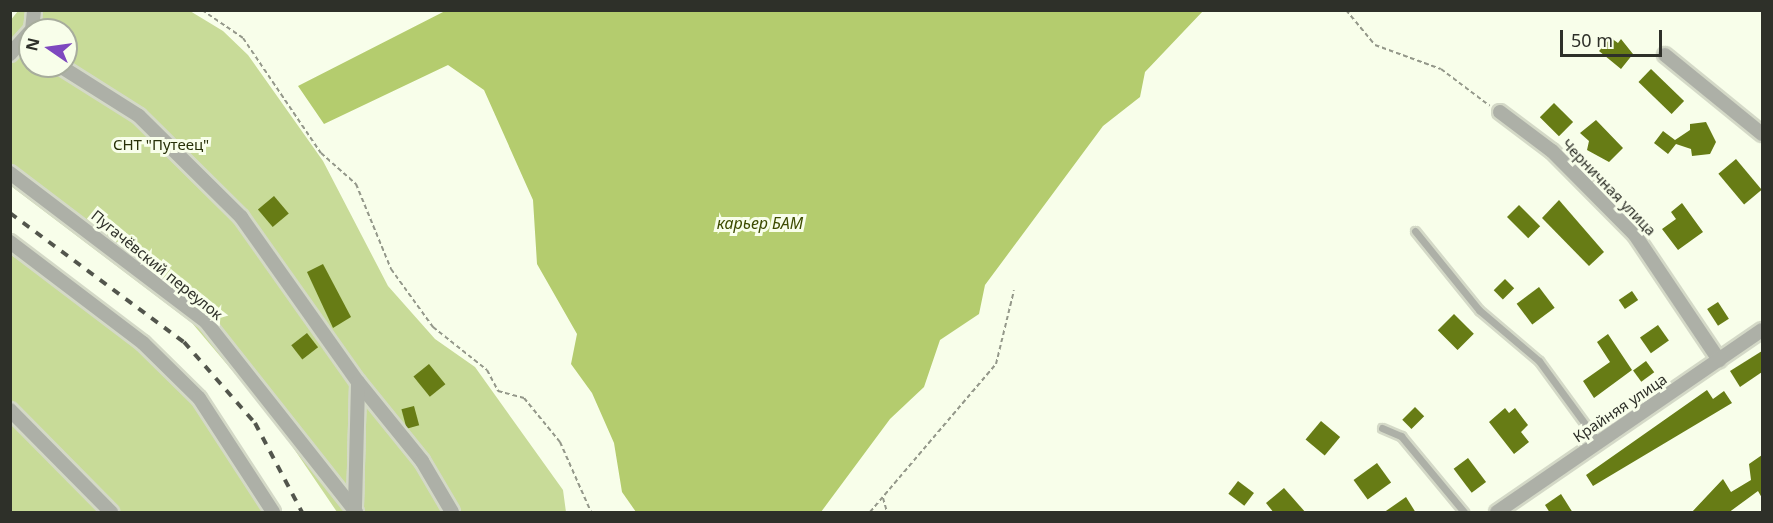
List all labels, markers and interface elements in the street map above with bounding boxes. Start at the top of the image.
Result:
north arrow [18,18,78,78]
scale bar [1563,18,1665,56]
text: 50 m [1571,28,1613,52]
text: N [20,36,45,53]
street label: Черничная улица [1558,135,1660,239]
park label: СНТ "Путеец" [113,136,209,154]
street label: Пугачёвский переулок [88,206,226,324]
water label: карьер БАМ [717,213,803,233]
street label: Крайняя улица [1570,370,1670,446]

